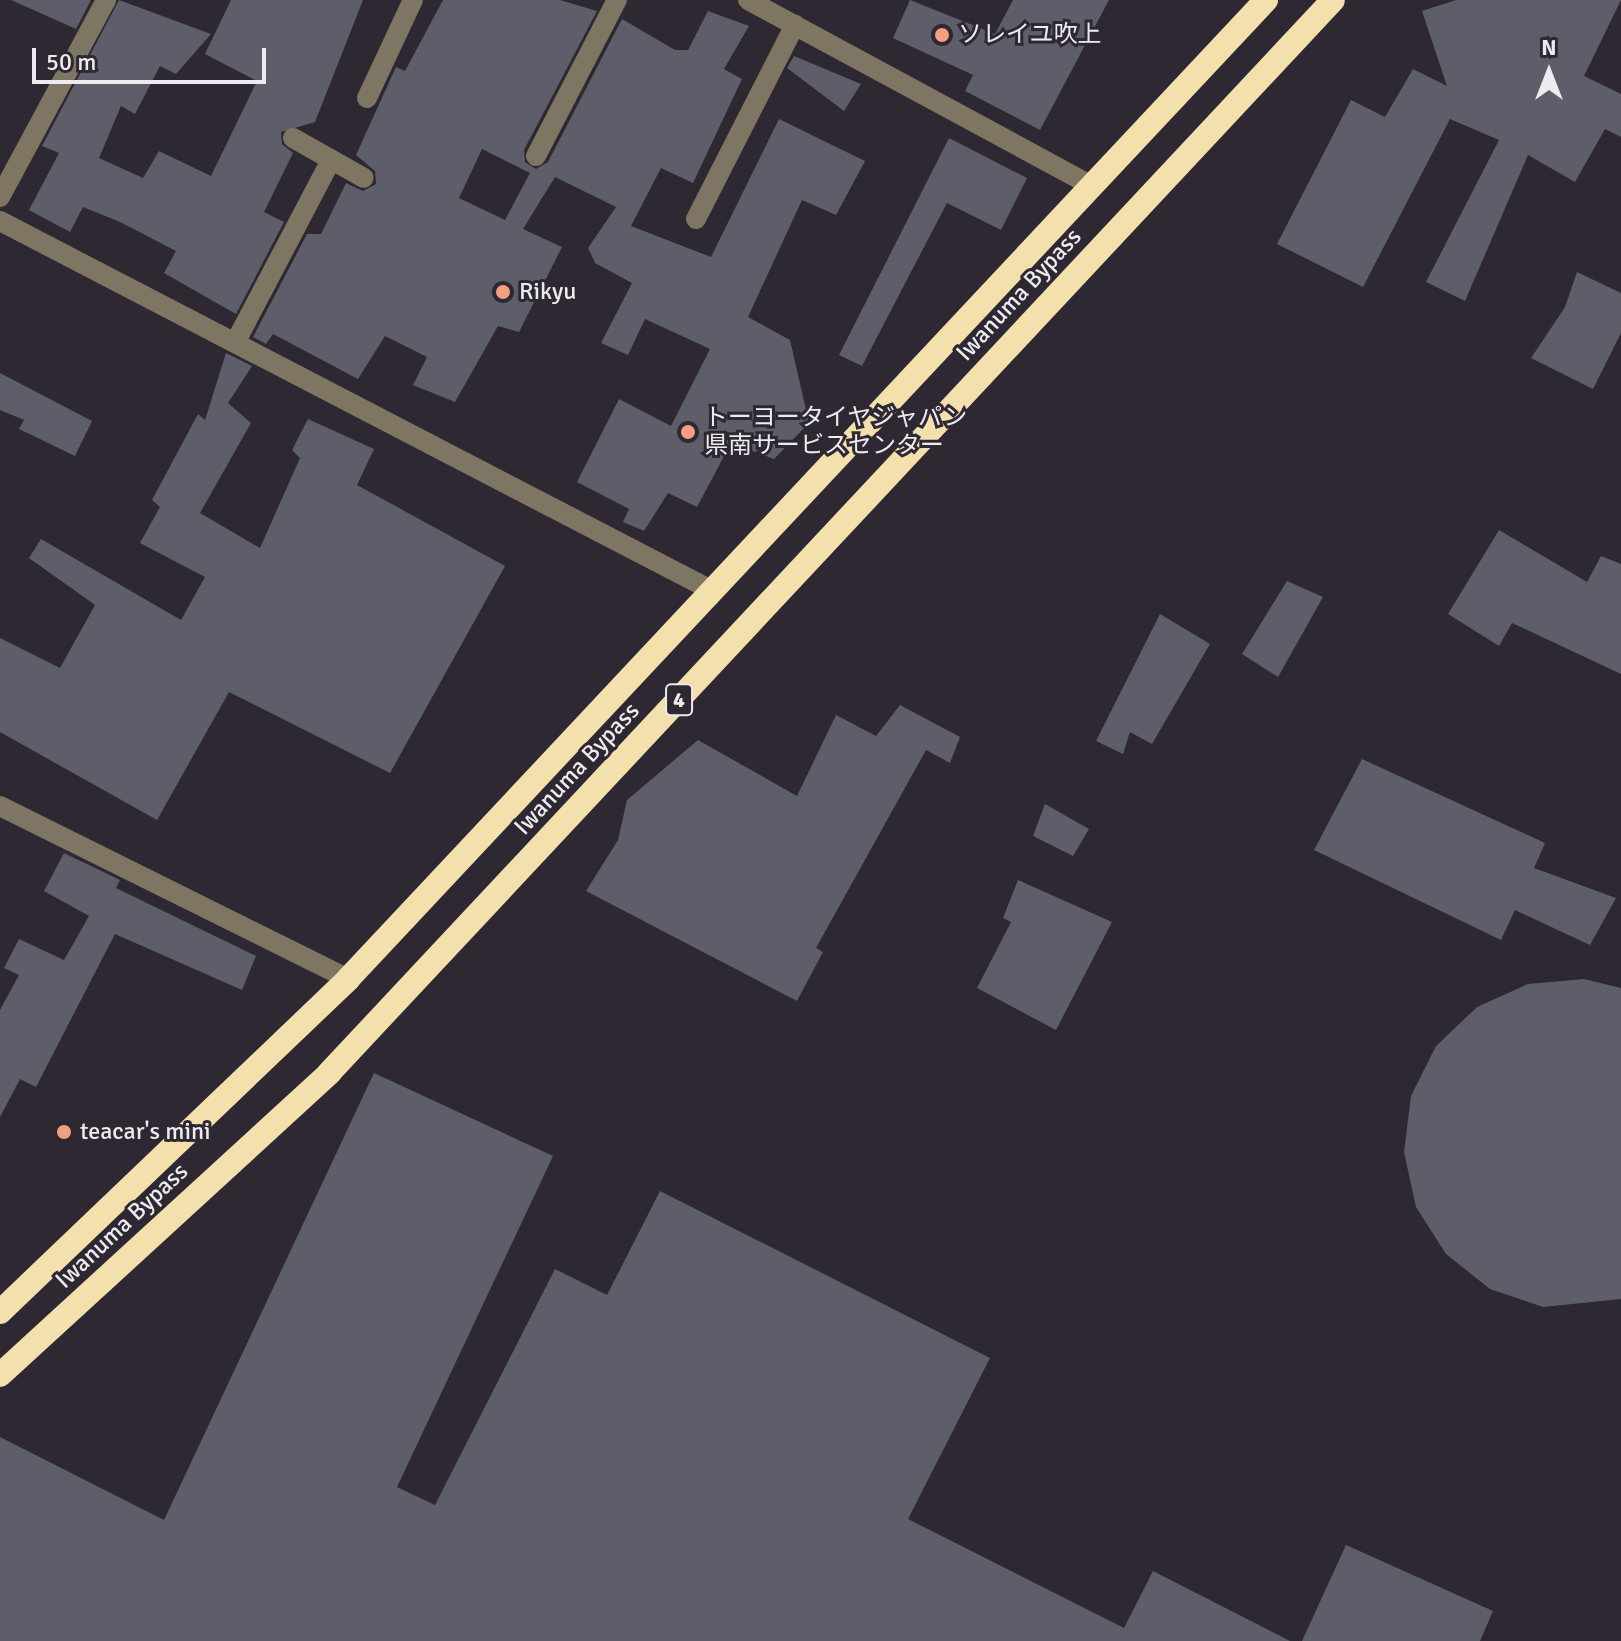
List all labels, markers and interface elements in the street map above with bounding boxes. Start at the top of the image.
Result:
place label: ソレイユ吹上 [958,21,1102,49]
marker: ソレイユ吹上 [933,26,951,44]
scale bar [36,32,270,82]
north arrow [1509,32,1589,112]
text: N [1541,34,1557,61]
text: 50 m [46,47,96,77]
street label: Iwanuma Bypass [950,223,1088,367]
place label: Rikyu [519,278,576,306]
marker: Rikyu [494,283,512,301]
place label: トーヨータイヤジャパン 県南サービスセンター [704,404,968,460]
marker: トーヨータイヤジャパン 県南サービスセンター [679,423,697,441]
road number: 4 [665,682,693,718]
street label: Iwanuma Bypass [508,697,646,841]
place label: teacar's mini [80,1118,211,1146]
marker: teacar's mini [55,1123,73,1141]
street label: Iwanuma Bypass [50,1157,194,1295]

